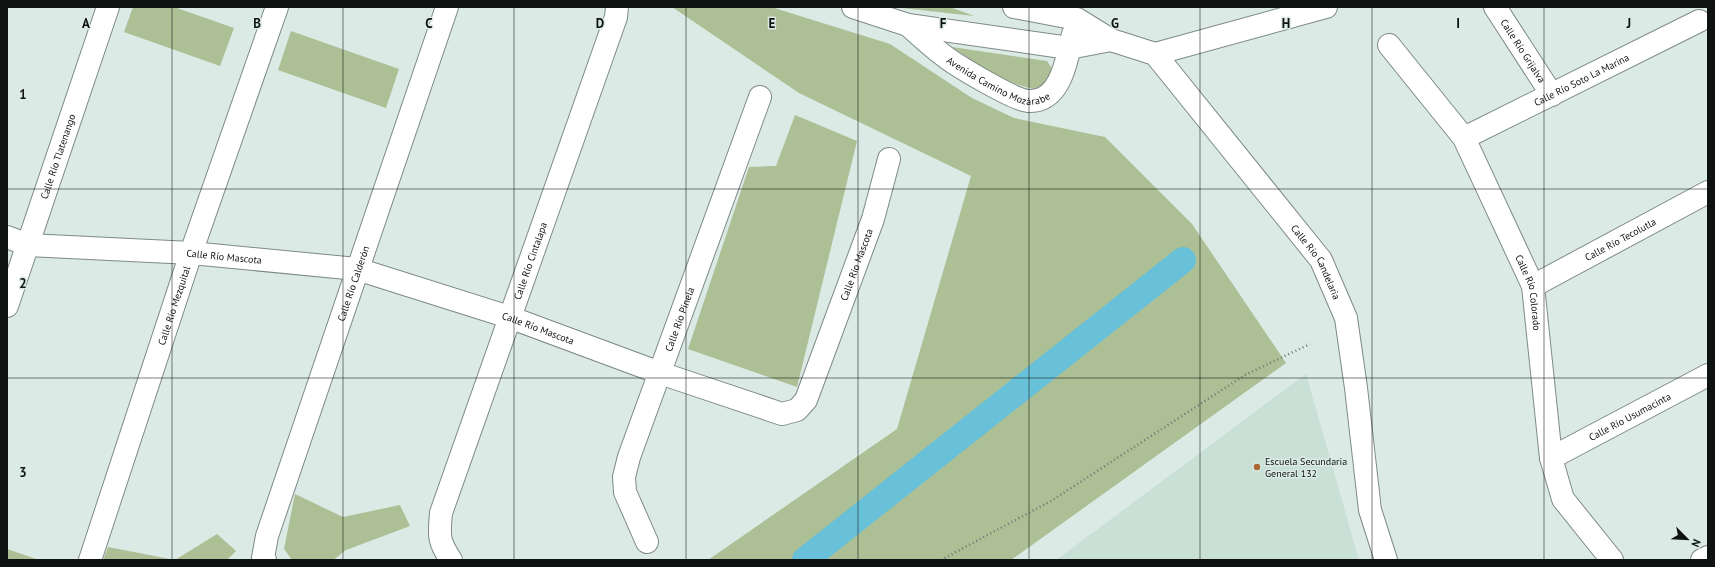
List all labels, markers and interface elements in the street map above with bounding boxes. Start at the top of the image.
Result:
text: A [82,15,90,32]
text: B [253,15,261,32]
text: C [425,15,433,32]
text: D [596,15,604,32]
text: E [769,15,776,32]
text: F [940,15,947,32]
text: G [1111,15,1119,32]
text: H [1282,15,1290,32]
text: I [1456,15,1460,32]
text: J [1626,15,1631,32]
street label: Calle Río Grijalva [1497,17,1548,85]
street label: Calle Río Soto La Marina [1532,51,1631,109]
street label: Avenida Camino Mozárabe [944,54,1053,108]
text: 1 [19,86,27,103]
street label: Calle Río Tlatenango [38,112,78,201]
street label: Calle Río Tecolutla [1583,215,1658,264]
street label: Calle Río Cintalapa [511,221,550,302]
street label: Calle Río Candelaria [1288,222,1343,302]
street label: Calle Río Mascota [837,227,876,303]
street label: Calle Río Calderón [335,244,372,323]
street label: Calle Río Mascota [186,247,263,267]
street label: Calle Río Colorado [1512,252,1544,331]
street label: Calle Río Mezquital [155,264,193,347]
text: 2 [19,275,27,292]
street label: Calle Río Pinela [662,285,697,353]
street label: Calle Río Mascota [500,309,576,348]
street label: Calle Río Usumacinta [1587,390,1673,444]
place label: Escuela Secundaria General 132 [1265,455,1347,480]
marker: Escuela Secundaria General 132 [1252,462,1262,472]
text: 3 [19,464,27,481]
north arrow [1667,519,1707,559]
text: N [1688,537,1704,549]

